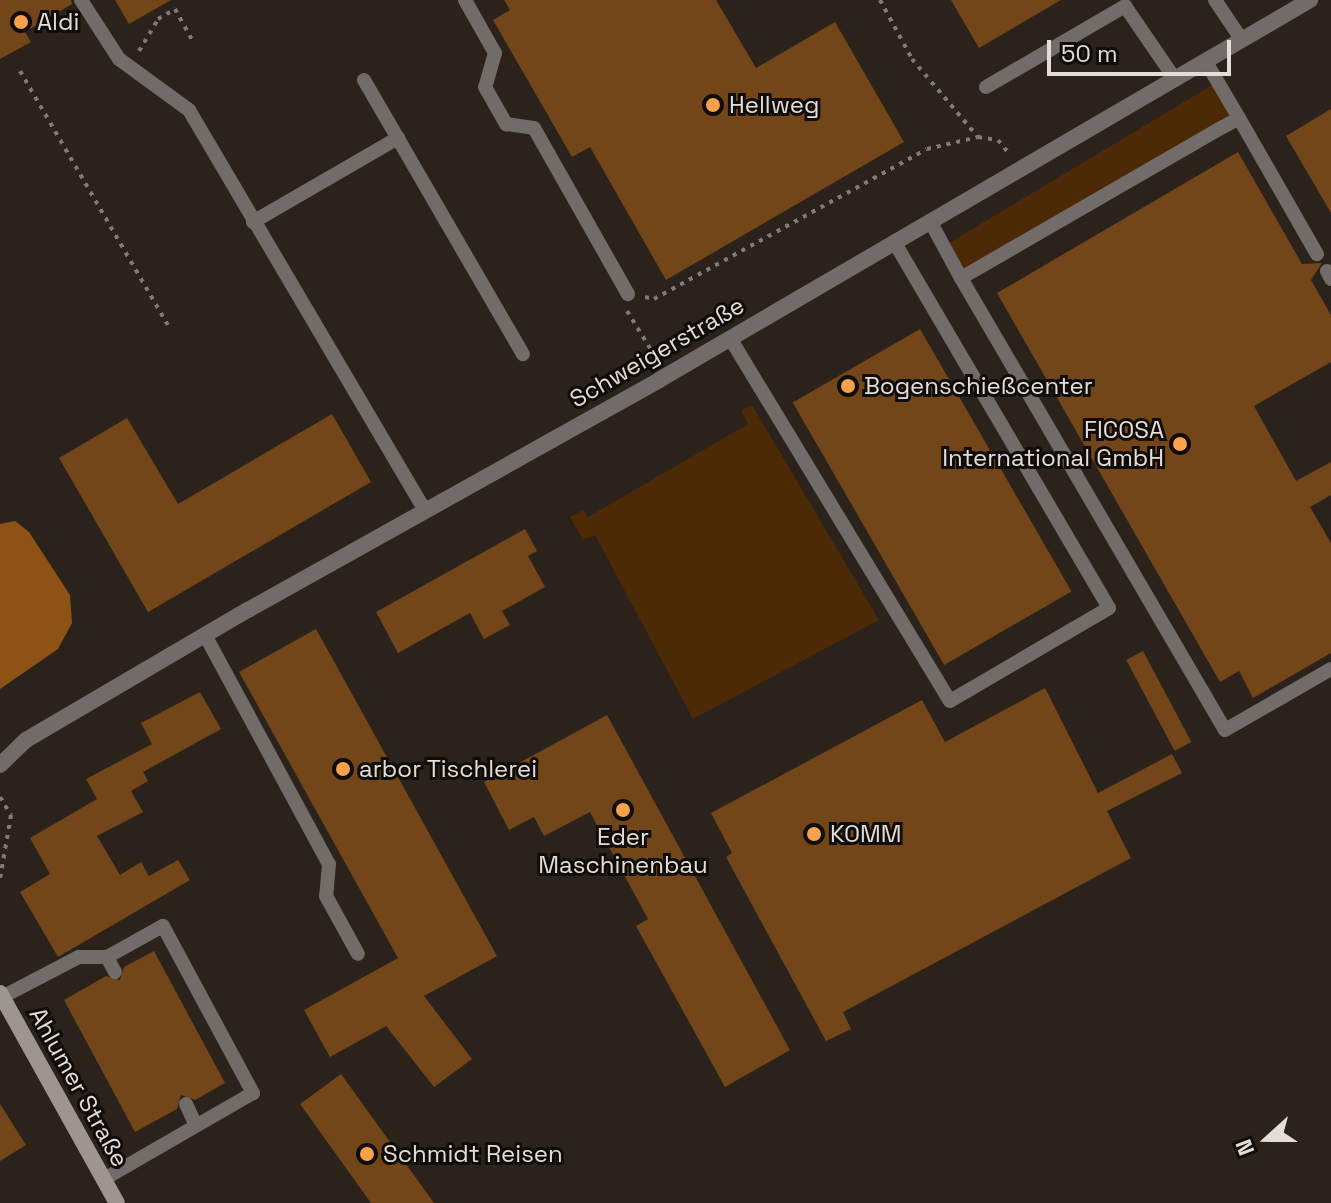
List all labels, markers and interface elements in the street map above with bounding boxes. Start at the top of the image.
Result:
place label: Aldi [37,8,79,36]
marker: Aldi [12,13,30,31]
scale bar [1051,24,1235,74]
text: 50 m [1061,38,1118,69]
place label: Hellweg [729,91,819,119]
marker: Hellweg [704,96,722,114]
street label: Schweigerstraße [565,290,749,414]
place label: Bogenschießcenter [864,372,1093,400]
marker: Bogenschießcenter [839,377,857,395]
place label: FICOSA International GmbH [942,416,1164,472]
marker: FICOSA International GmbH [1171,435,1189,453]
place label: arbor Tischlerei [359,755,538,783]
marker: arbor Tischlerei [334,760,352,778]
marker: Eder Maschinenbau [614,801,632,819]
place label: KOMM [830,820,901,848]
place label: Eder Maschinenbau [538,823,708,879]
marker: KOMM [805,825,823,843]
street label: Ahlumer Straße [23,1002,135,1172]
north arrow [1227,1099,1307,1179]
text: N [1229,1136,1260,1160]
place label: Schmidt Reisen [383,1140,563,1168]
marker: Schmidt Reisen [358,1145,376,1163]

